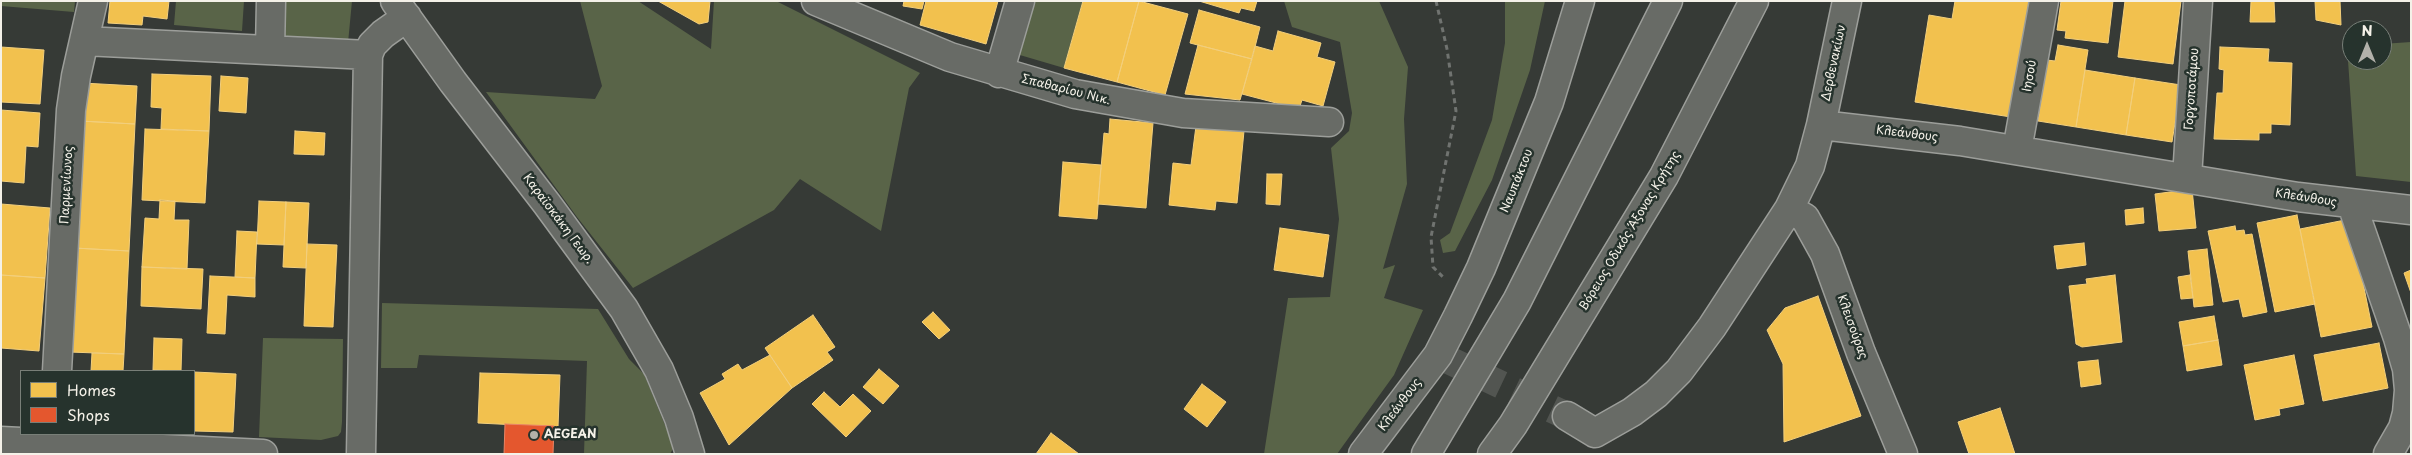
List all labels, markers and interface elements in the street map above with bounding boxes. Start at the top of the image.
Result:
north arrow [2342,20,2392,70]
text: N [2361,20,2373,41]
street label: Δερβενακίων [1819,23,1849,103]
street label: Γοργοποτάμου [2182,47,2202,131]
street label: Ιησού [2020,59,2040,93]
street label: Σπαθαρίου Νικ. [1020,72,1112,108]
street label: Κλεάνθους [1875,123,1939,145]
street label: Παρμενίωνος [58,146,76,224]
street label: Ναυπάκτου [1498,147,1536,215]
street label: Βόρειος Οδικός Άξονας Κρήτης [1577,149,1683,313]
street label: Καραϊσκάκη Γεωρ. [520,171,596,267]
street label: Κλεάνθους [2274,186,2338,210]
street label: Κλεισούρας [1834,293,1870,361]
legend [20,370,195,435]
street label: Κλεάνθους [1376,376,1424,434]
text: Homes [67,378,116,401]
text: Shops [67,403,110,426]
place label: AEGEAN [544,428,596,442]
marker: AEGEAN [528,429,540,441]

